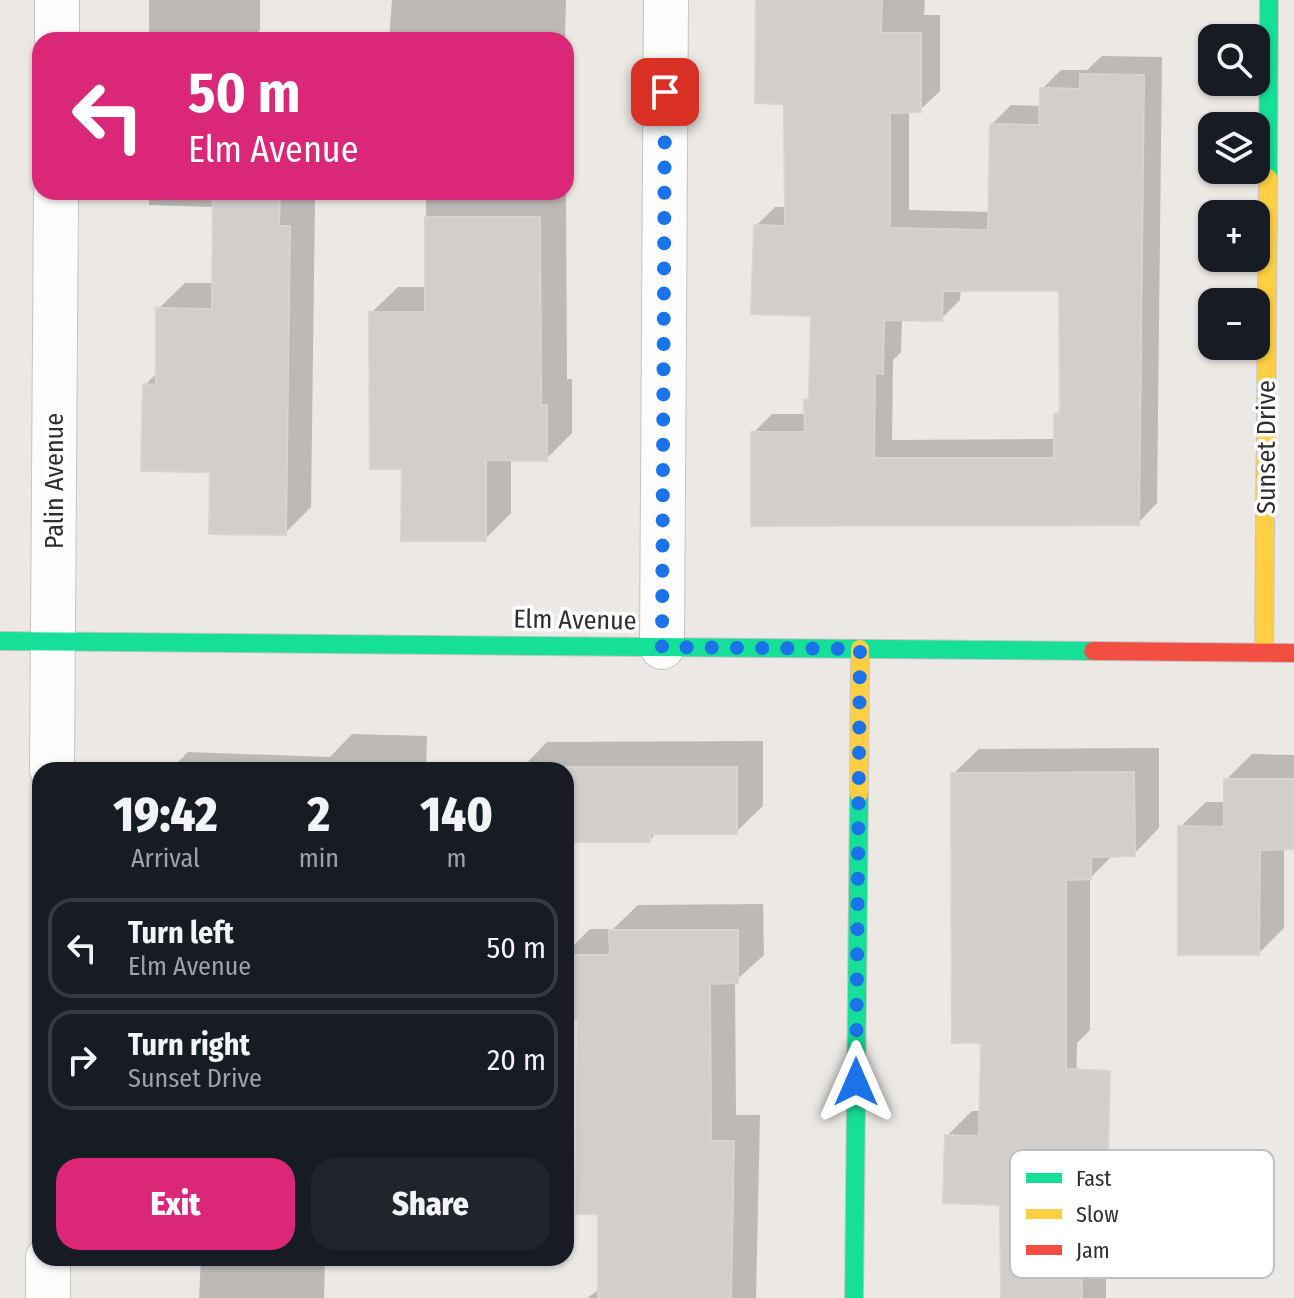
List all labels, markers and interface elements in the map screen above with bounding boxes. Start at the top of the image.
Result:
map controls [1198,24,1270,360]
button: search [1198,24,1270,96]
pin [631,58,699,126]
text: 50 m [188,60,300,127]
icon: left [56,64,160,168]
icon: arrive [643,70,687,114]
button: layers [1198,112,1270,184]
text: Elm Avenue [188,128,358,172]
button: + [1198,200,1270,272]
button: − [1198,288,1270,360]
street label: Sunset Drive [1251,380,1282,514]
street label: Palin Avenue [39,413,70,549]
street label: Elm Avenue [513,603,637,637]
text: 19:42 [113,786,217,844]
text: 2 [308,786,330,844]
text: 140 [420,786,493,844]
text: Arrival [131,843,200,874]
text: min [299,843,339,874]
text: m [446,843,466,874]
text: Turn left [128,915,234,951]
icon: left [60,926,104,970]
text: 50 m [486,930,546,966]
text: Elm Avenue [128,951,251,982]
text: Turn right [128,1027,250,1063]
icon: right [60,1038,104,1082]
position arrow [814,1040,898,1124]
text: 20 m [487,1042,546,1078]
text: Sunset Drive [128,1063,262,1094]
legend [1010,1150,1274,1278]
button: Exit [56,1158,295,1250]
button: Share [311,1158,550,1250]
text: Fast [1076,1165,1112,1192]
text: Slow [1076,1201,1119,1228]
text: Jam [1076,1237,1110,1264]

